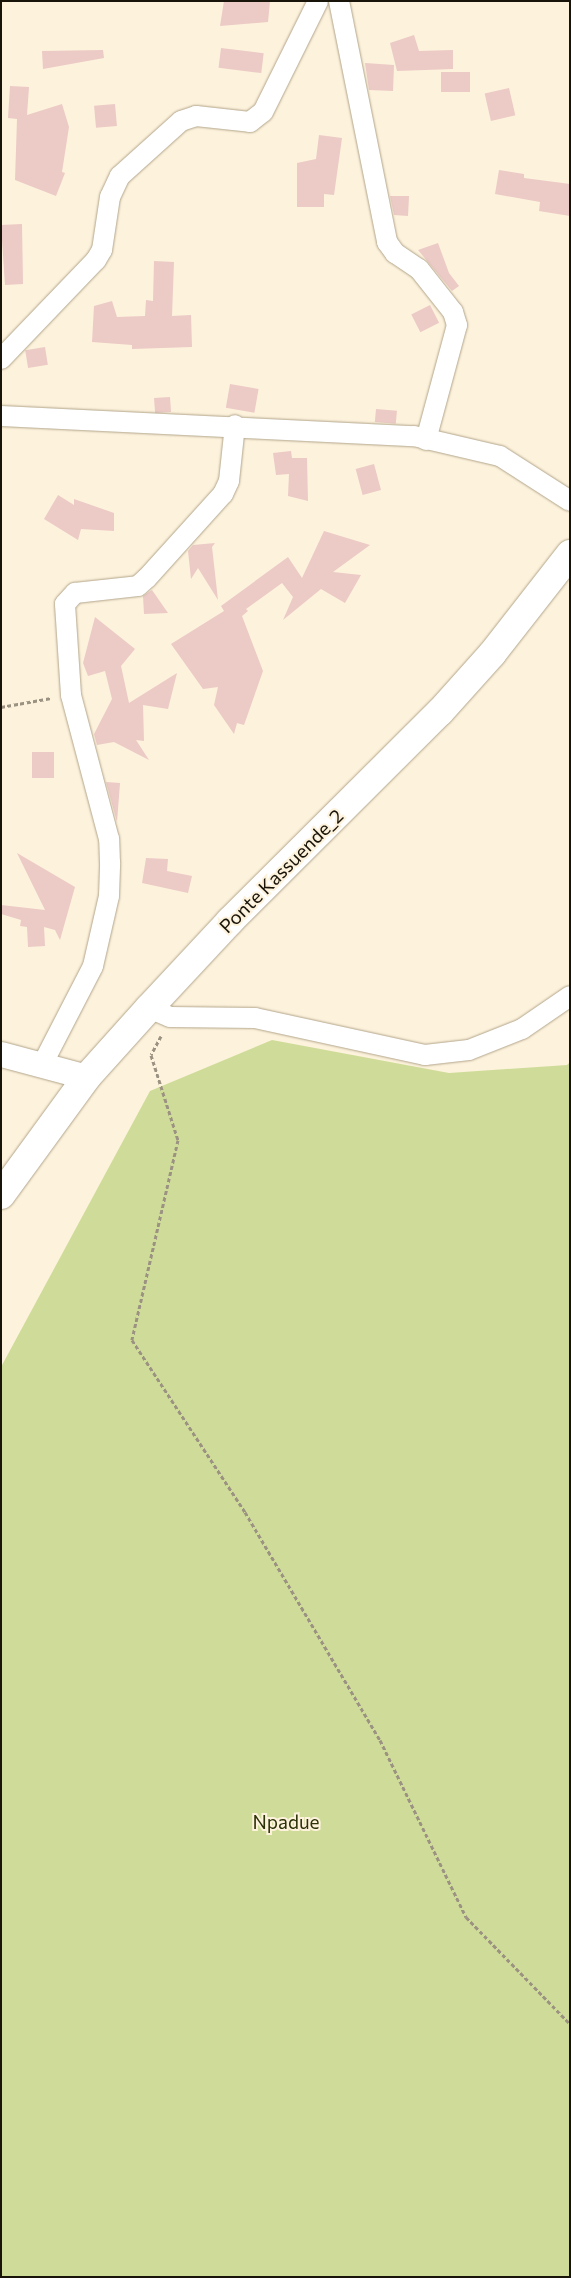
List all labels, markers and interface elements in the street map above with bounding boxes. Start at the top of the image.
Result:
street label: Ponte Kassuende_2 [214,804,348,938]
park label: Npadue [252,1811,320,1833]

